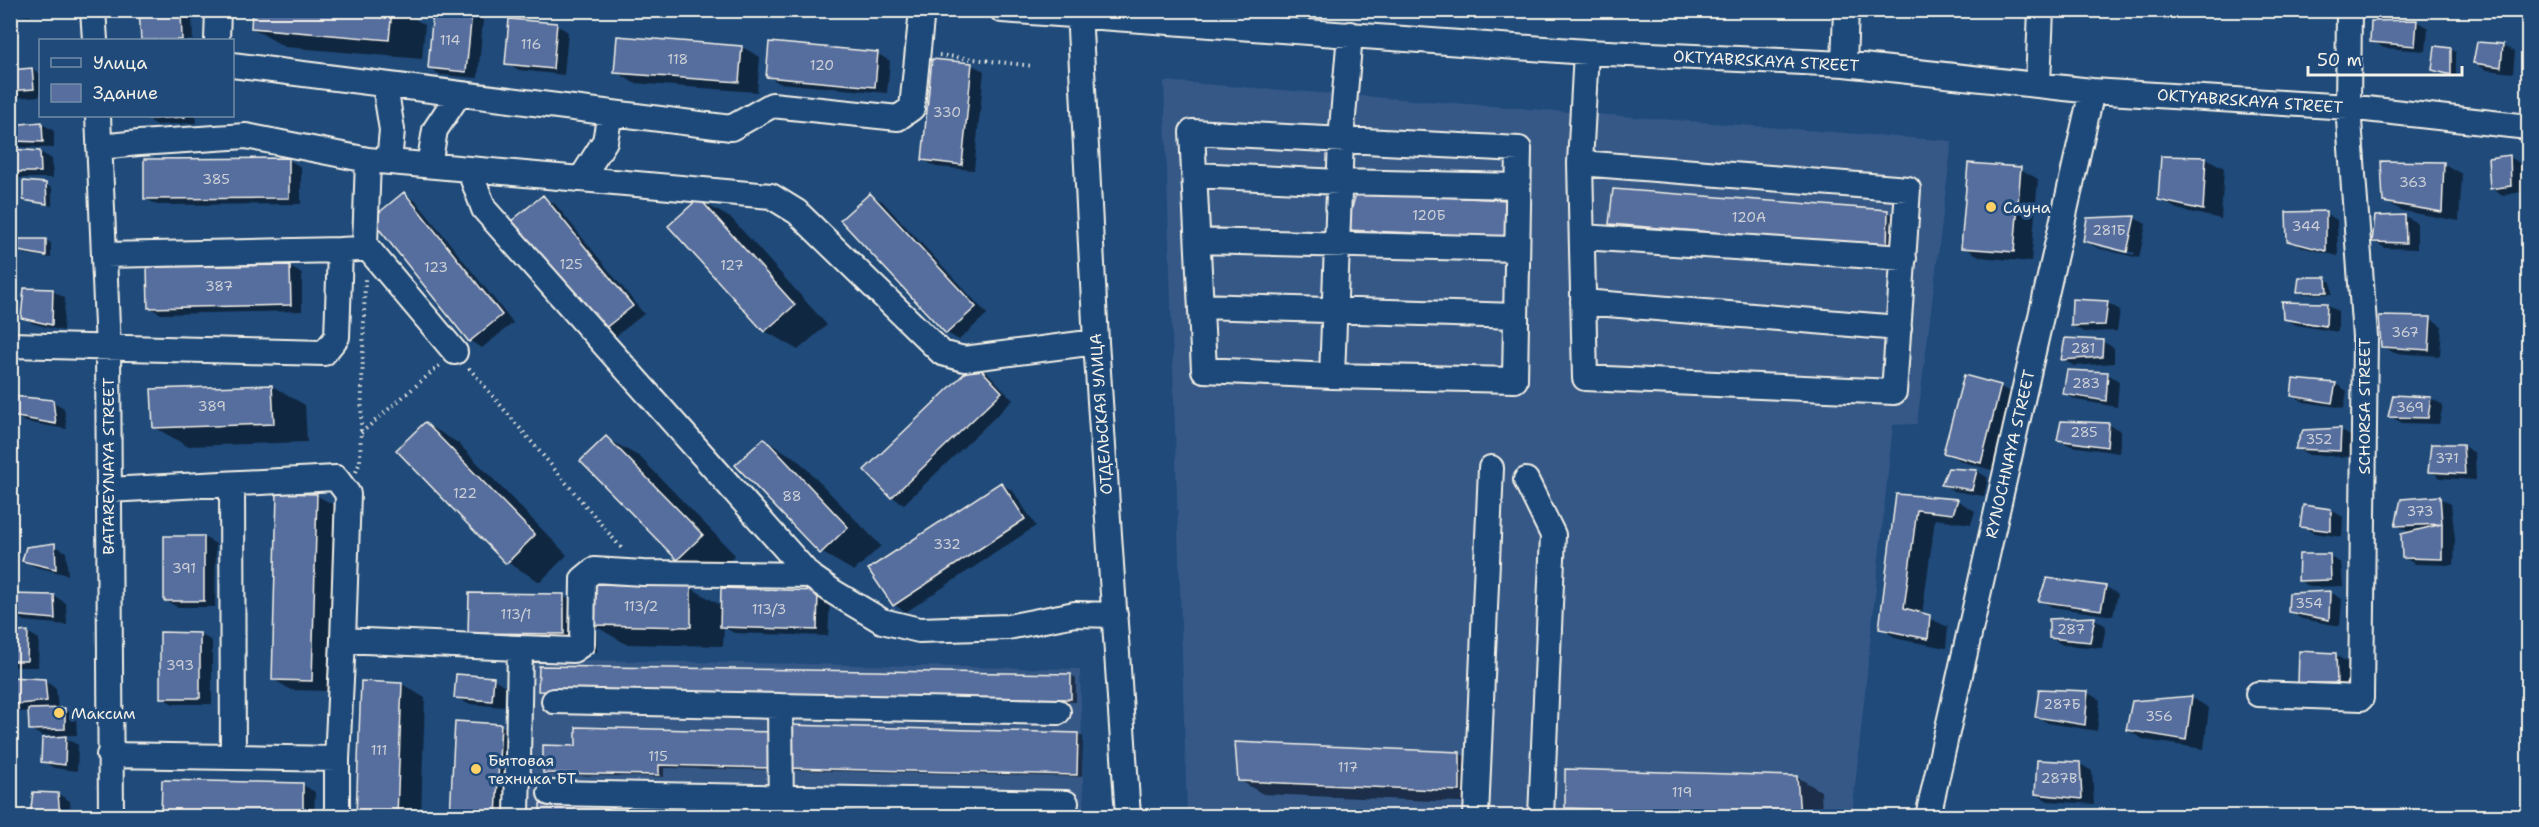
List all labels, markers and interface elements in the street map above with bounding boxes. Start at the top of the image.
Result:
house number: 114 [440,31,460,49]
house number: 116 [521,35,541,53]
legend [39,39,234,117]
scale bar [2308,39,2462,77]
street label: OKTYABRSKAYA STREET [1672,46,1860,76]
text: 50 m [2317,48,2362,72]
house number: 118 [668,50,688,68]
text: Улица [93,51,147,75]
house number: 120 [810,56,834,74]
text: Здание [93,81,158,105]
street label: OKTYABRSKAYA STREET [2156,84,2344,118]
house number: 330 [933,103,961,121]
house number: 385 [202,170,230,188]
house number: 363 [2399,173,2427,191]
place label: Сауна [2003,197,2051,218]
marker: Сауна [1984,200,1998,214]
house number: 120Б [1412,206,1446,224]
house number: 120А [1732,208,1766,226]
house number: 344 [2292,217,2320,235]
house number: 281Б [2092,221,2126,239]
house number: 125 [559,255,583,273]
house number: 127 [720,256,744,274]
house number: 123 [424,258,448,276]
house number: 387 [205,277,233,295]
house number: 367 [2391,323,2419,341]
street label: ОТДЕЛЬСКАЯ УЛИЦА [1085,333,1117,495]
street label: SCHORSA STREET [2354,337,2375,474]
house number: 281 [2071,339,2095,357]
street label: RYNOCHNAYA STREET [1980,367,2040,540]
house number: 283 [2072,374,2100,392]
street label: BATAREYNAYA STREET [98,377,119,555]
house number: 389 [198,397,226,415]
house number: 369 [2396,398,2424,416]
house number: 285 [2070,423,2098,441]
house number: 352 [2305,430,2333,448]
house number: 371 [2435,449,2459,467]
house number: 122 [453,484,477,502]
house number: 88 [782,487,802,505]
house number: 373 [2406,502,2434,520]
house number: 332 [933,535,961,553]
house number: 391 [172,559,196,577]
house number: 354 [2295,594,2323,612]
house number: 113/2 [624,597,658,615]
house number: 113/3 [752,600,786,618]
house number: 113/1 [501,605,531,623]
house number: 287 [2057,620,2085,638]
house number: 393 [166,656,194,674]
house number: 287Б [2043,695,2081,713]
place label: Максим [71,703,135,724]
marker: Максим [52,706,66,720]
house number: 356 [2145,707,2173,725]
house number: 111 [371,741,387,759]
house number: 115 [648,747,668,765]
place label: Бытовая техника БТ [488,750,577,789]
house number: 117 [1338,758,1358,776]
marker: Бытовая техника БТ [469,762,483,776]
house number: 287В [2041,769,2077,787]
house number: 119 [1672,783,1692,801]

